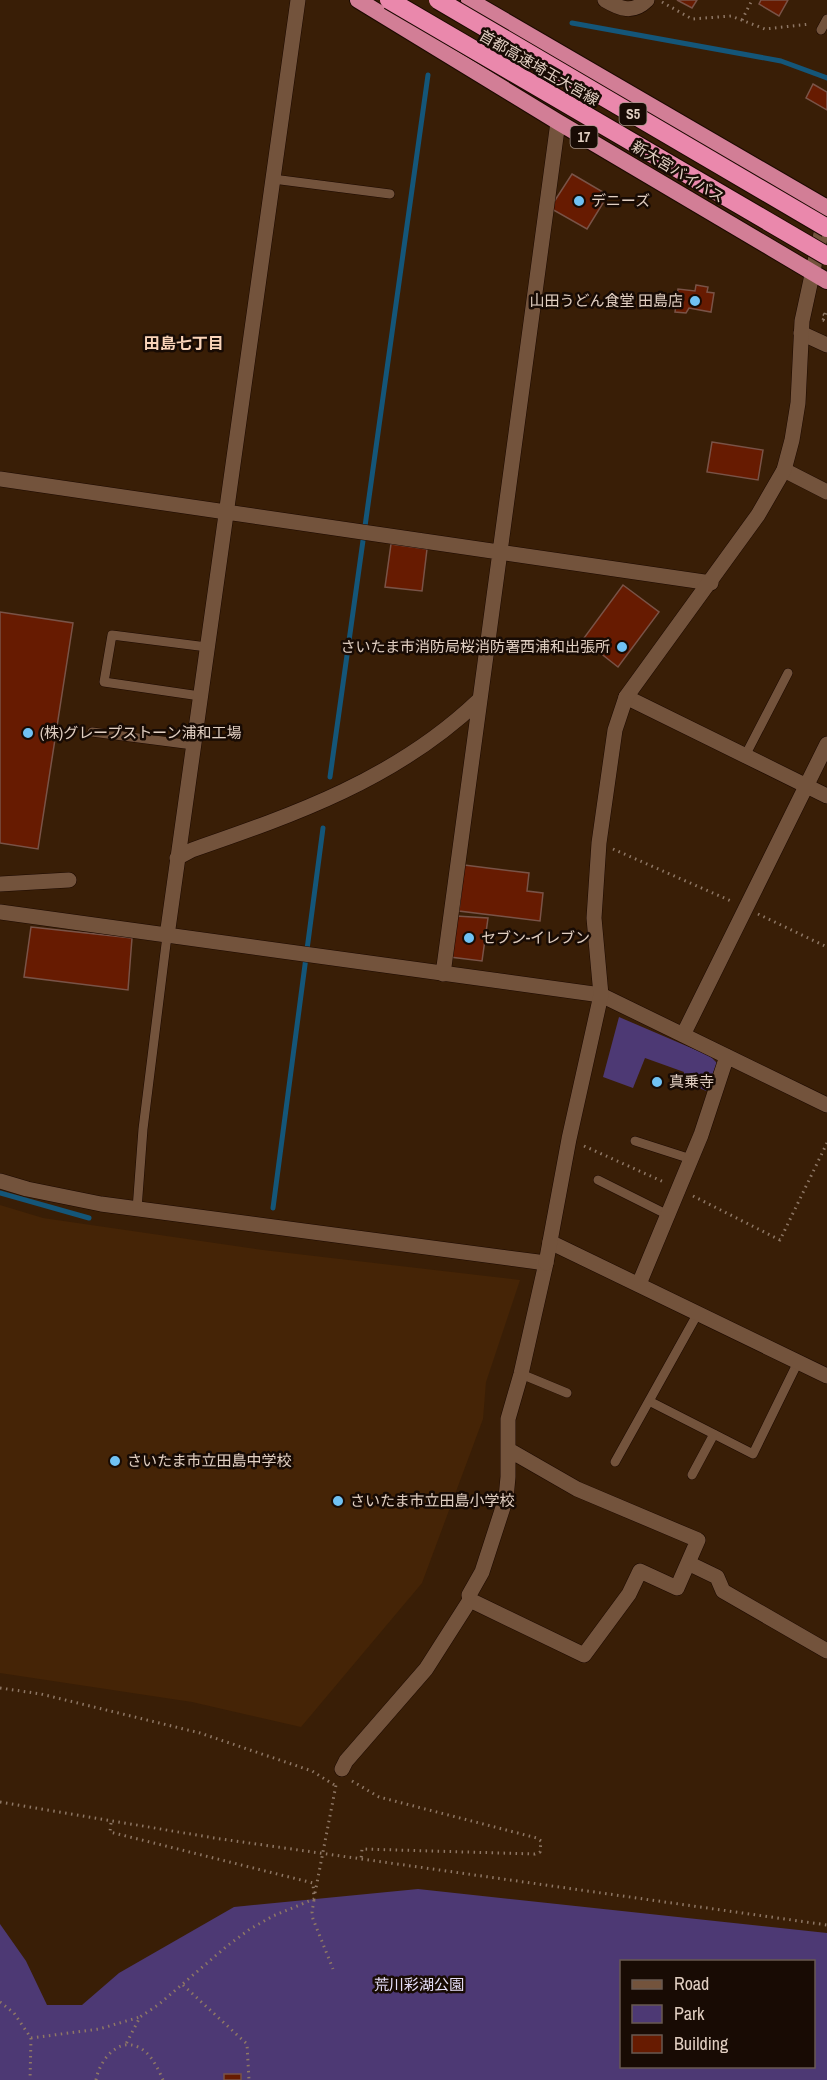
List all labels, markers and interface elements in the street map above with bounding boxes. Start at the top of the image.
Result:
street label: 首都高速埼玉大宮線 [476,25,603,110]
road number: S5 [620,103,646,125]
road number: 17 [570,126,598,148]
street label: 新大宮バイパス [628,136,729,208]
place label: デニーズ [591,190,650,211]
marker: デニーズ [572,194,586,208]
place label: 山田うどん食堂 田島店 [530,290,683,311]
marker: 山田うどん食堂 田島店 [688,294,702,308]
district label: 田島七丁目 [144,332,224,354]
place label: さいたま市消防局桜消防署西浦和出張所 [340,636,610,657]
marker: さいたま市消防局桜消防署西浦和出張所 [615,640,629,654]
place label: (株)グレープストーン浦和工場 [40,722,242,743]
marker: (株)グレープストーン浦和工場 [21,726,35,740]
place label: セブン-イレブン [481,927,590,948]
marker: セブン-イレブン [462,931,476,945]
place label: 真乗寺 [669,1071,714,1092]
marker: 真乗寺 [650,1075,664,1089]
place label: さいたま市立田島中学校 [127,1450,292,1471]
marker: さいたま市立田島中学校 [108,1454,122,1468]
place label: さいたま市立田島小学校 [350,1490,515,1511]
marker: さいたま市立田島小学校 [331,1494,345,1508]
legend [620,1960,815,2068]
text: Road [674,1971,709,1996]
park label: 荒川彩湖公園 [374,1974,464,1995]
text: Park [674,2001,705,2026]
text: Building [674,2031,729,2056]

